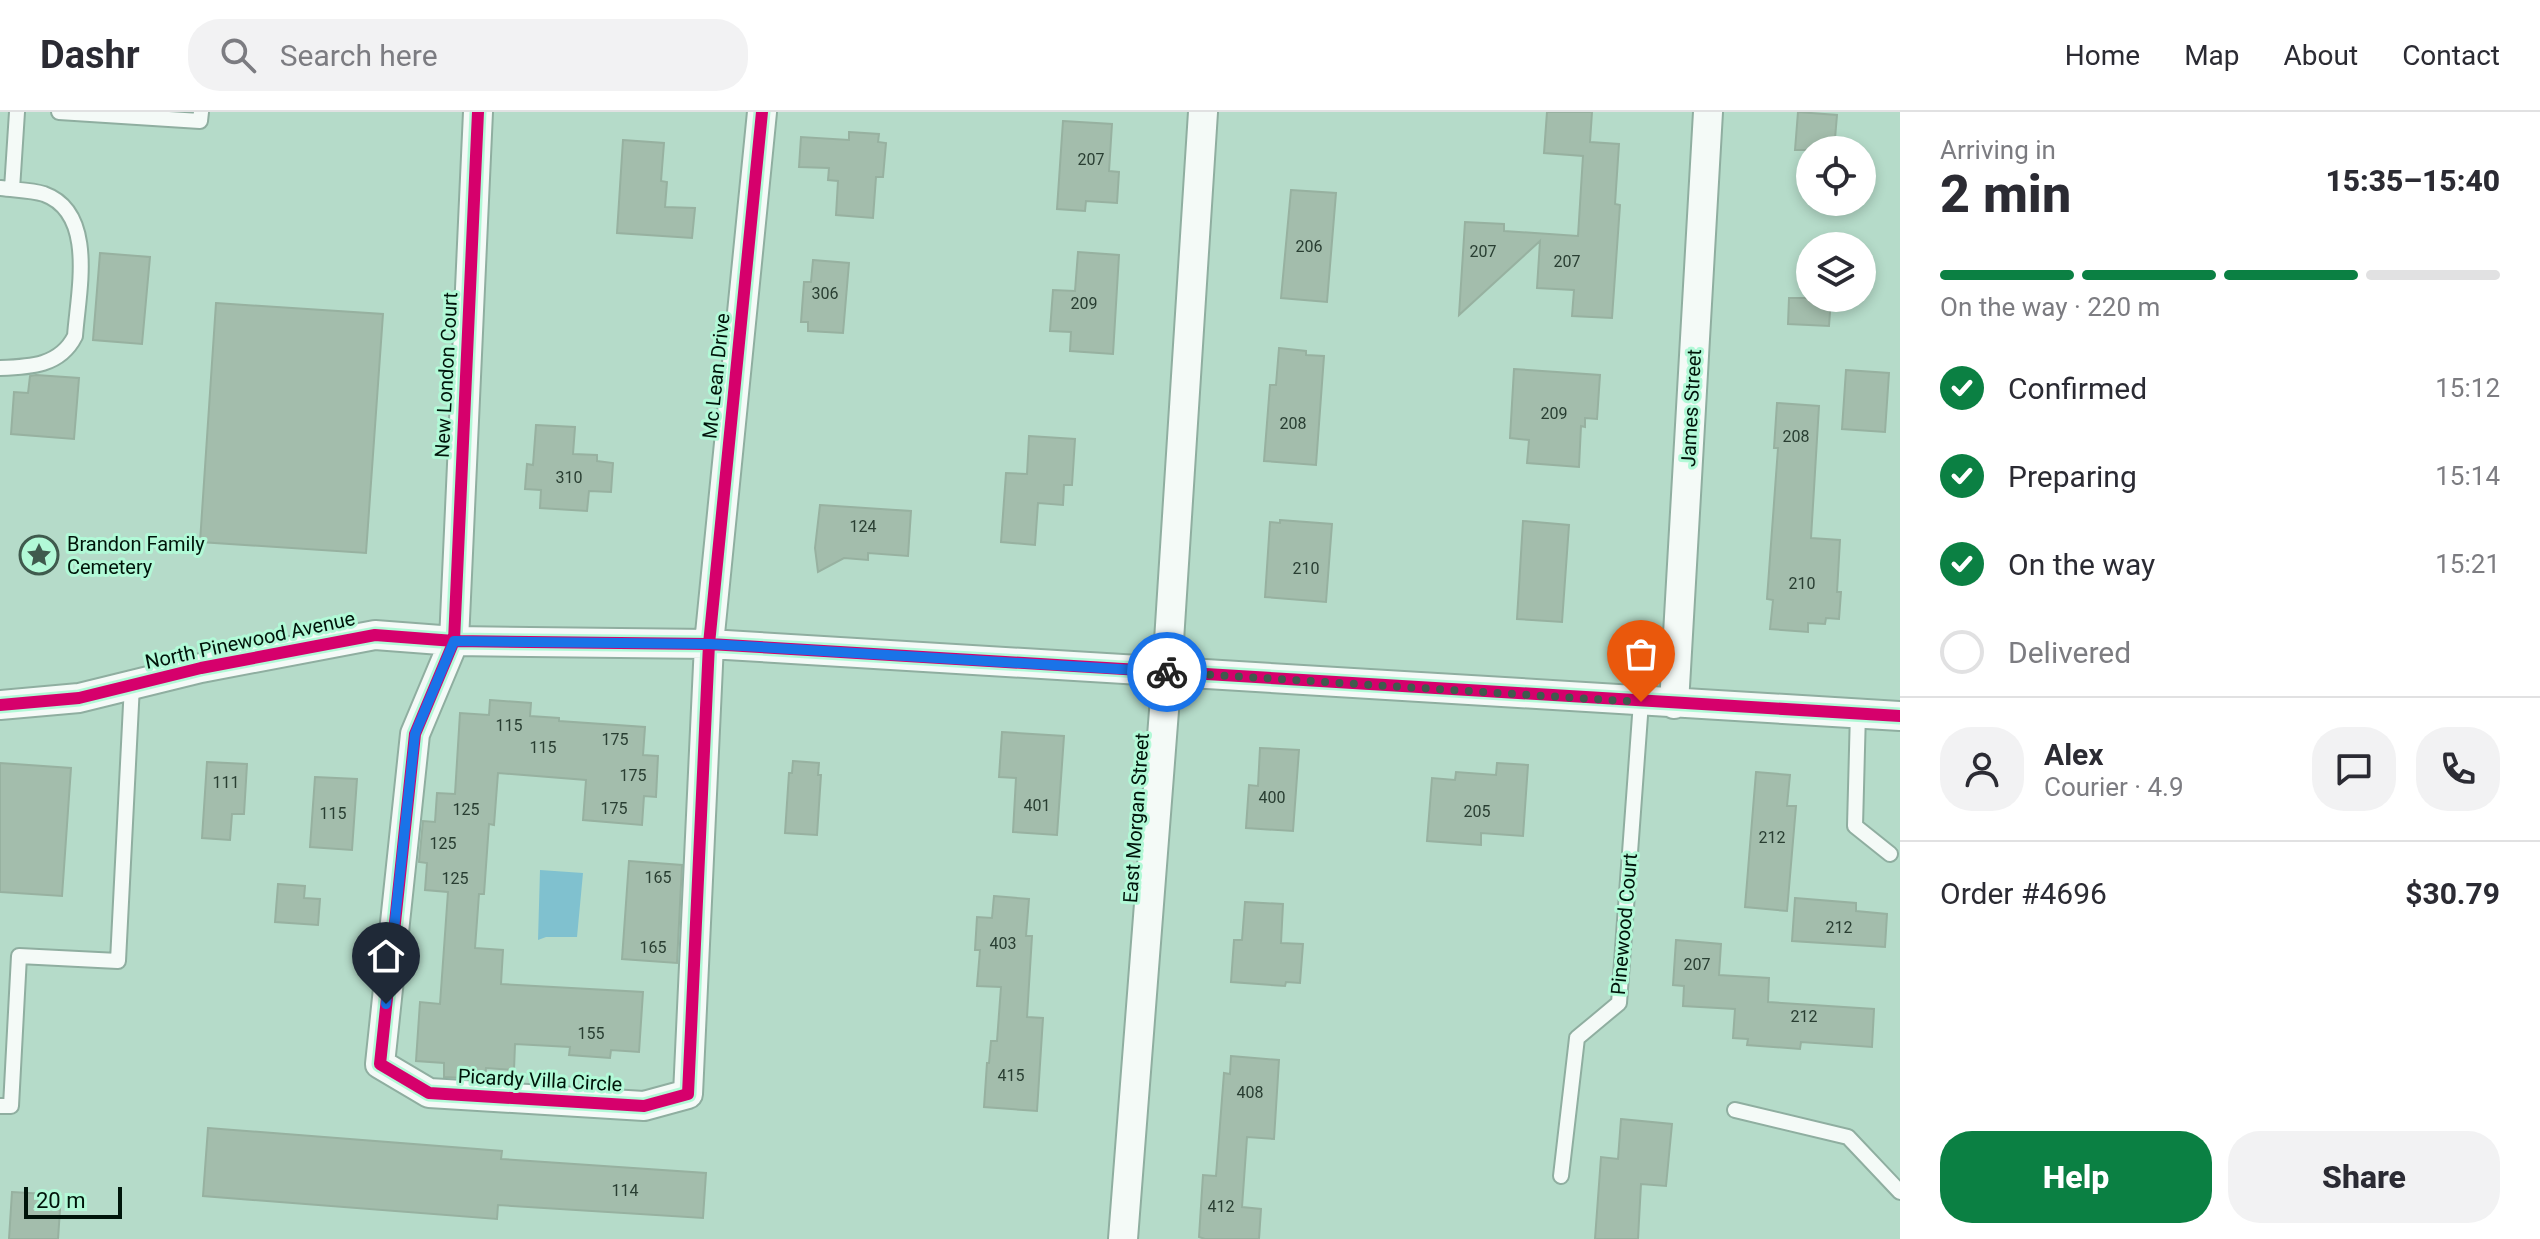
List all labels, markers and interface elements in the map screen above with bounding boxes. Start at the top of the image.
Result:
search box [188,19,748,91]
text: Dashr [40,33,140,77]
icon: search [216,33,260,77]
text: Search here [280,38,438,73]
text: Home [2065,39,2140,72]
text: Map [2184,39,2240,72]
text: About [2284,39,2358,72]
text: Contact [2402,39,2500,72]
text: Arriving in [1940,135,2056,165]
map controls [1796,136,1876,312]
button: locate [1796,136,1876,216]
house number: 207 [1078,150,1104,169]
text: 15:35–15:40 [2325,163,2500,198]
text: 2 min [1940,164,2071,225]
button: layers [1796,232,1876,312]
house number: 206 [1296,237,1322,256]
house number: 207 [1470,242,1496,261]
house number: 207 [1554,252,1580,271]
house number: 306 [812,284,838,303]
street label: New London Court [430,291,462,459]
text: On the way · 220 m [1940,292,2160,322]
house number: 209 [1071,294,1097,313]
street label: Mc Lean Drive [697,312,735,440]
street label: James Street [1676,348,1706,468]
icon: check [1940,366,1984,410]
text: Confirmed [2008,371,2147,406]
text: 15:12 [2435,373,2500,403]
house number: 209 [1541,404,1567,423]
house number: 208 [1280,414,1306,433]
house number: 208 [1783,427,1809,446]
icon: check [1940,454,1984,498]
text: Preparing [2008,459,2137,494]
text: 15:14 [2435,461,2500,491]
house number: 310 [556,468,582,487]
house number: 124 [850,517,876,536]
place label: Brandon Family Cemetery [67,532,205,579]
place icon: Brandon Family Cemetery [18,534,60,576]
icon: check [1940,542,1984,586]
text: On the way [2008,547,2155,582]
text: 15:21 [2435,549,2500,579]
house number: 210 [1293,559,1319,578]
house number: 210 [1789,574,1815,593]
street label: North Pinewood Avenue [143,606,357,674]
pin [1607,620,1675,702]
courier [1127,632,1207,712]
icon: bag [1619,632,1663,676]
text: Delivered [2008,635,2131,670]
icon: bike [1145,650,1189,694]
house number: 115 [496,716,522,735]
button: person [1940,727,2024,811]
button: chat [2312,727,2396,811]
button: phone [2416,727,2500,811]
house number: 175 [602,730,628,749]
street label: East Morgan Street [1118,732,1154,904]
text: Alex [2044,737,2104,772]
house number: 115 [530,738,556,757]
house number: 175 [620,766,646,785]
text: Courier · 4.9 [2044,772,2184,802]
house number: 111 [213,773,239,792]
house number: 400 [1259,788,1285,807]
house number: 401 [1024,796,1050,815]
house number: 175 [601,799,627,818]
house number: 125 [453,800,479,819]
house number: 205 [1464,802,1490,821]
house number: 115 [320,804,346,823]
house number: 212 [1759,828,1785,847]
house number: 125 [430,834,456,853]
street label: Pinewood Court [1606,852,1642,996]
house number: 165 [645,868,671,887]
house number: 125 [442,869,468,888]
text: Order #4696 [1940,876,2107,911]
text: $30.79 [2405,876,2500,911]
house number: 212 [1826,918,1852,937]
pin [352,922,420,1004]
icon: home [364,934,408,978]
house number: 403 [990,934,1016,953]
house number: 165 [640,938,666,957]
house number: 207 [1684,955,1710,974]
house number: 212 [1791,1007,1817,1026]
house number: 155 [578,1024,604,1043]
street label: Picardy Villa Circle [457,1064,623,1096]
house number: 415 [998,1066,1024,1085]
house number: 408 [1237,1083,1263,1102]
button: Help [1940,1131,2212,1223]
button: Share [2228,1131,2500,1223]
house number: 114 [612,1181,638,1200]
scale bar [24,1183,122,1219]
text: 20 m [36,1188,85,1213]
house number: 412 [1208,1197,1234,1216]

